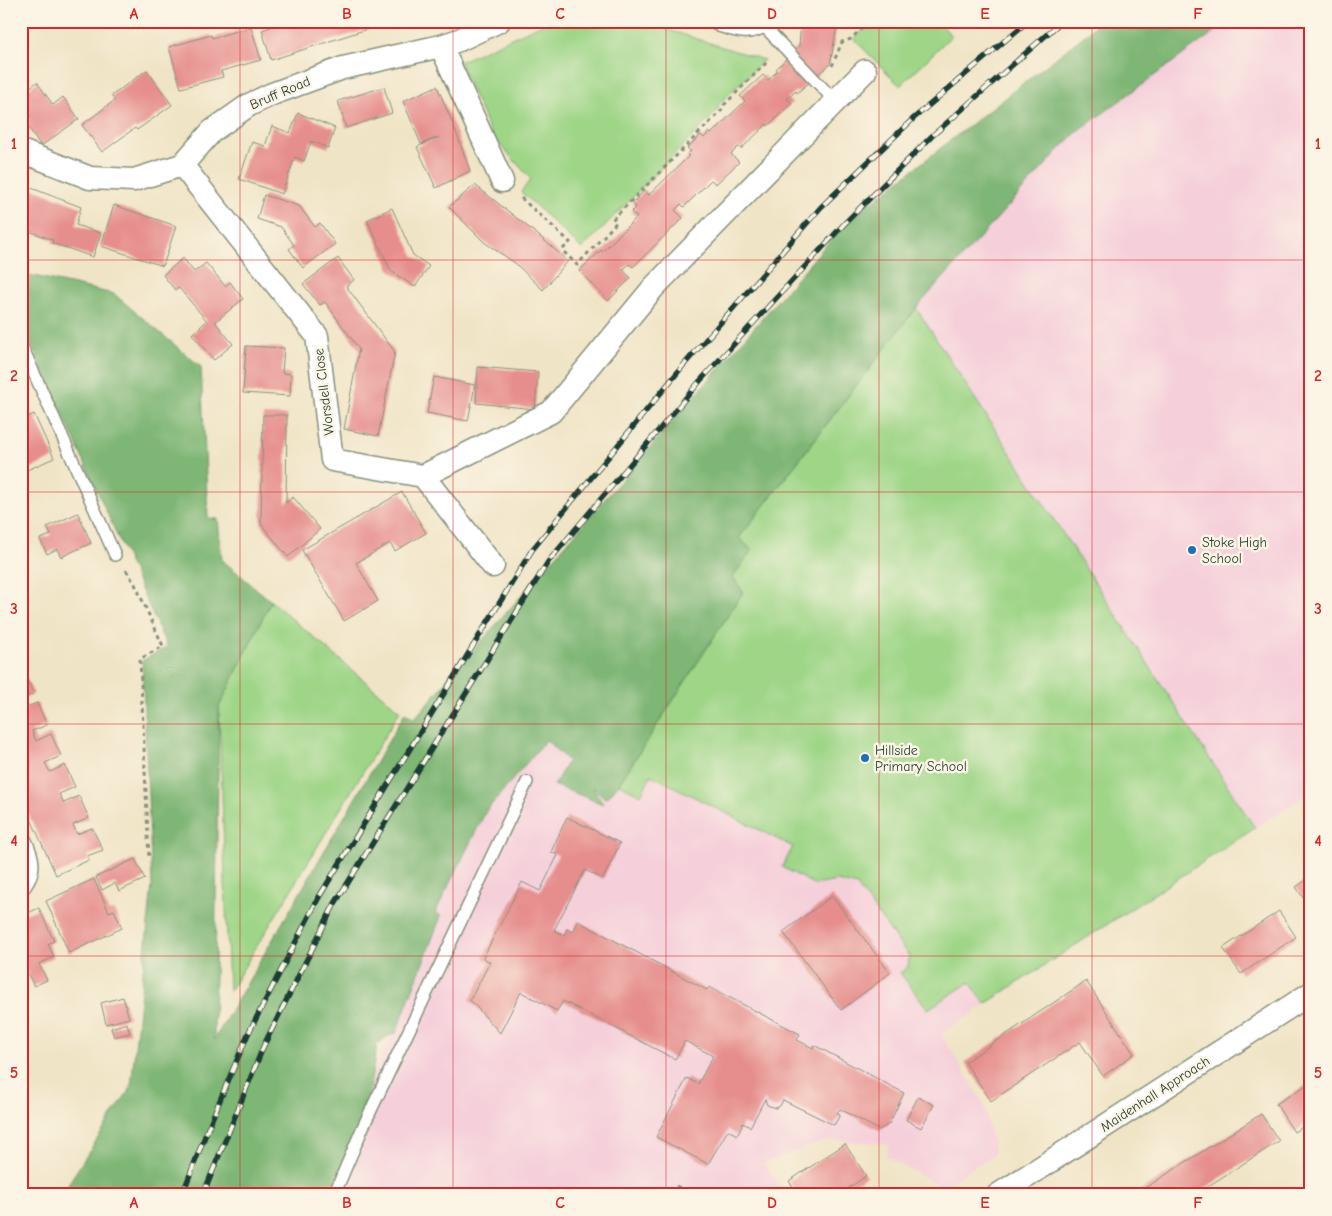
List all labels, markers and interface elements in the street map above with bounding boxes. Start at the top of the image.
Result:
text: A [130,5,139,23]
text: B [342,5,352,23]
text: C [555,5,565,23]
text: D [767,5,777,23]
text: E [980,5,990,23]
text: F [1193,5,1203,23]
street label: Bruff Road [247,73,313,113]
text: 1 [11,135,17,153]
text: 1 [1315,135,1321,153]
street label: Worsdell Close [310,348,338,436]
text: 2 [10,367,18,385]
text: 2 [1314,367,1322,385]
place label: Stoke High School [1202,534,1267,567]
marker: Stoke High School [1186,544,1198,556]
text: 3 [10,600,18,618]
text: 3 [1314,600,1322,618]
place label: Hillside Primary School [875,742,967,775]
marker: Hillside Primary School [859,752,871,764]
text: 4 [10,832,18,850]
text: 4 [1314,832,1322,850]
street label: Maidenhall Approach [1097,1052,1213,1136]
text: 5 [10,1064,18,1082]
text: 5 [1314,1064,1322,1082]
text: A [130,1194,139,1212]
text: B [342,1194,352,1212]
text: C [555,1194,565,1212]
text: D [767,1194,777,1212]
text: E [980,1194,990,1212]
text: F [1193,1194,1203,1212]

